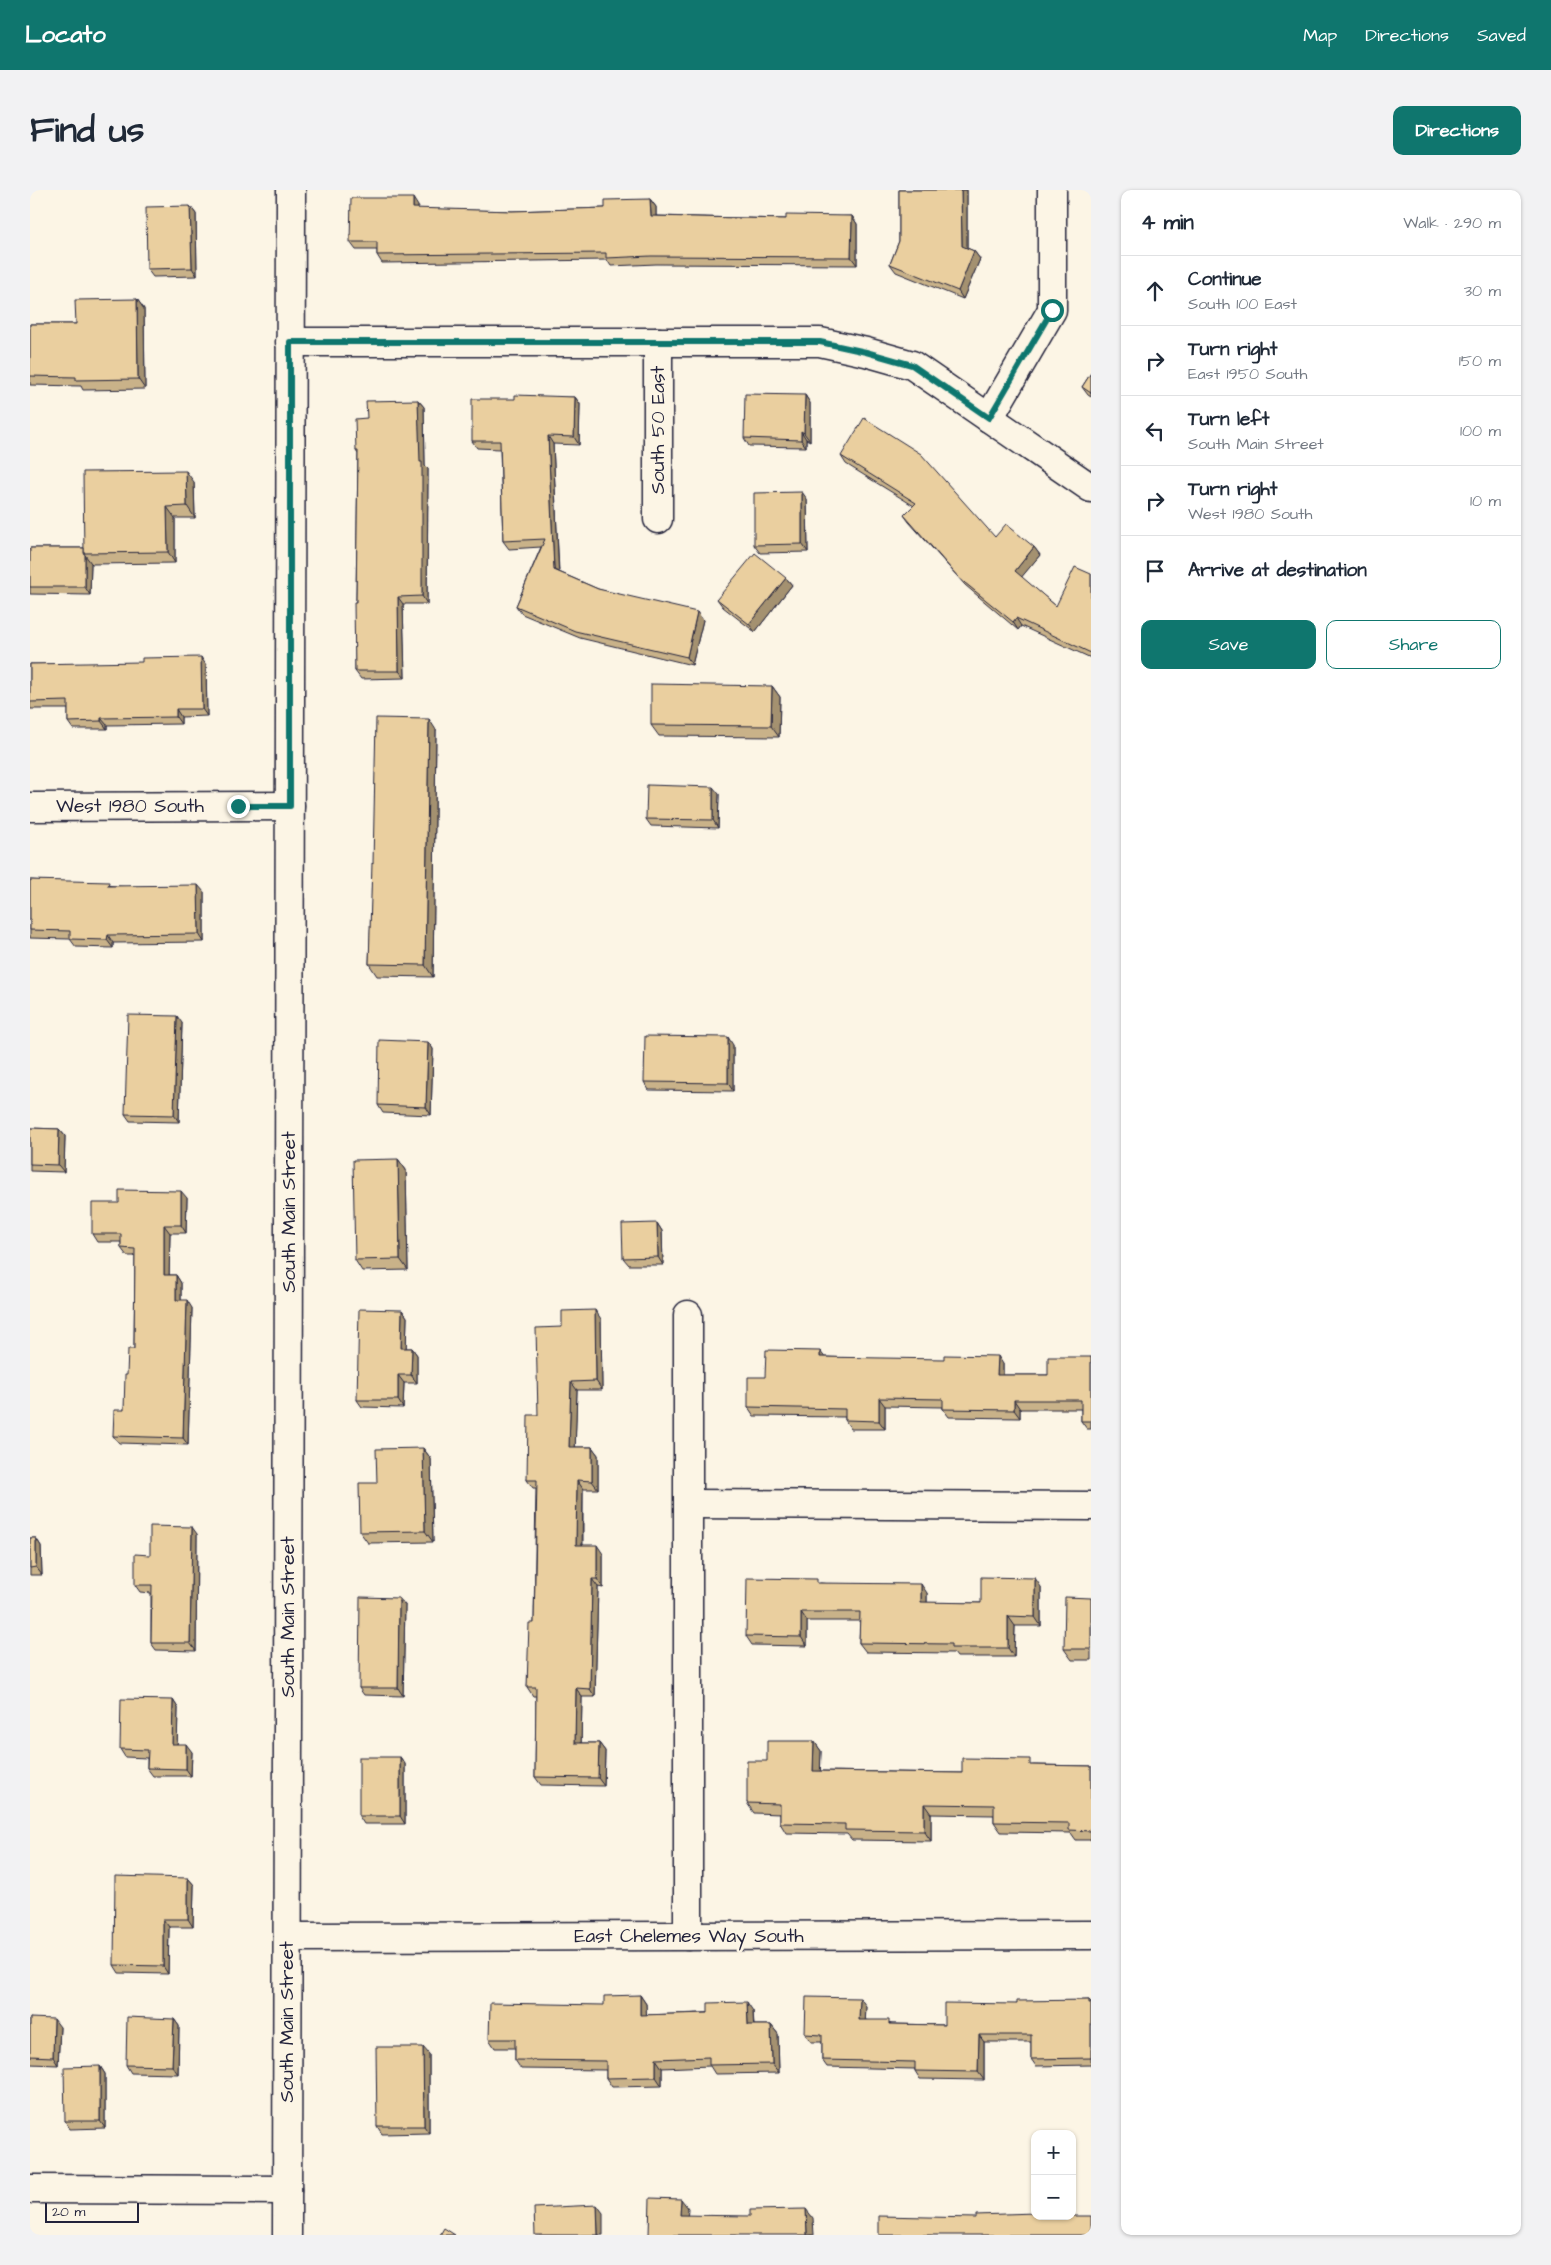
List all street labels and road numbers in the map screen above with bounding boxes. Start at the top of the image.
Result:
street label: South 50 East [645,365,672,494]
street label: West 1980 South [56,793,204,820]
street label: South Main Street [276,1131,303,1293]
street label: South Main Street [275,1536,302,1698]
street label: East Chelemes Way South [574,1923,804,1951]
street label: South Main Street [274,1941,301,2103]

